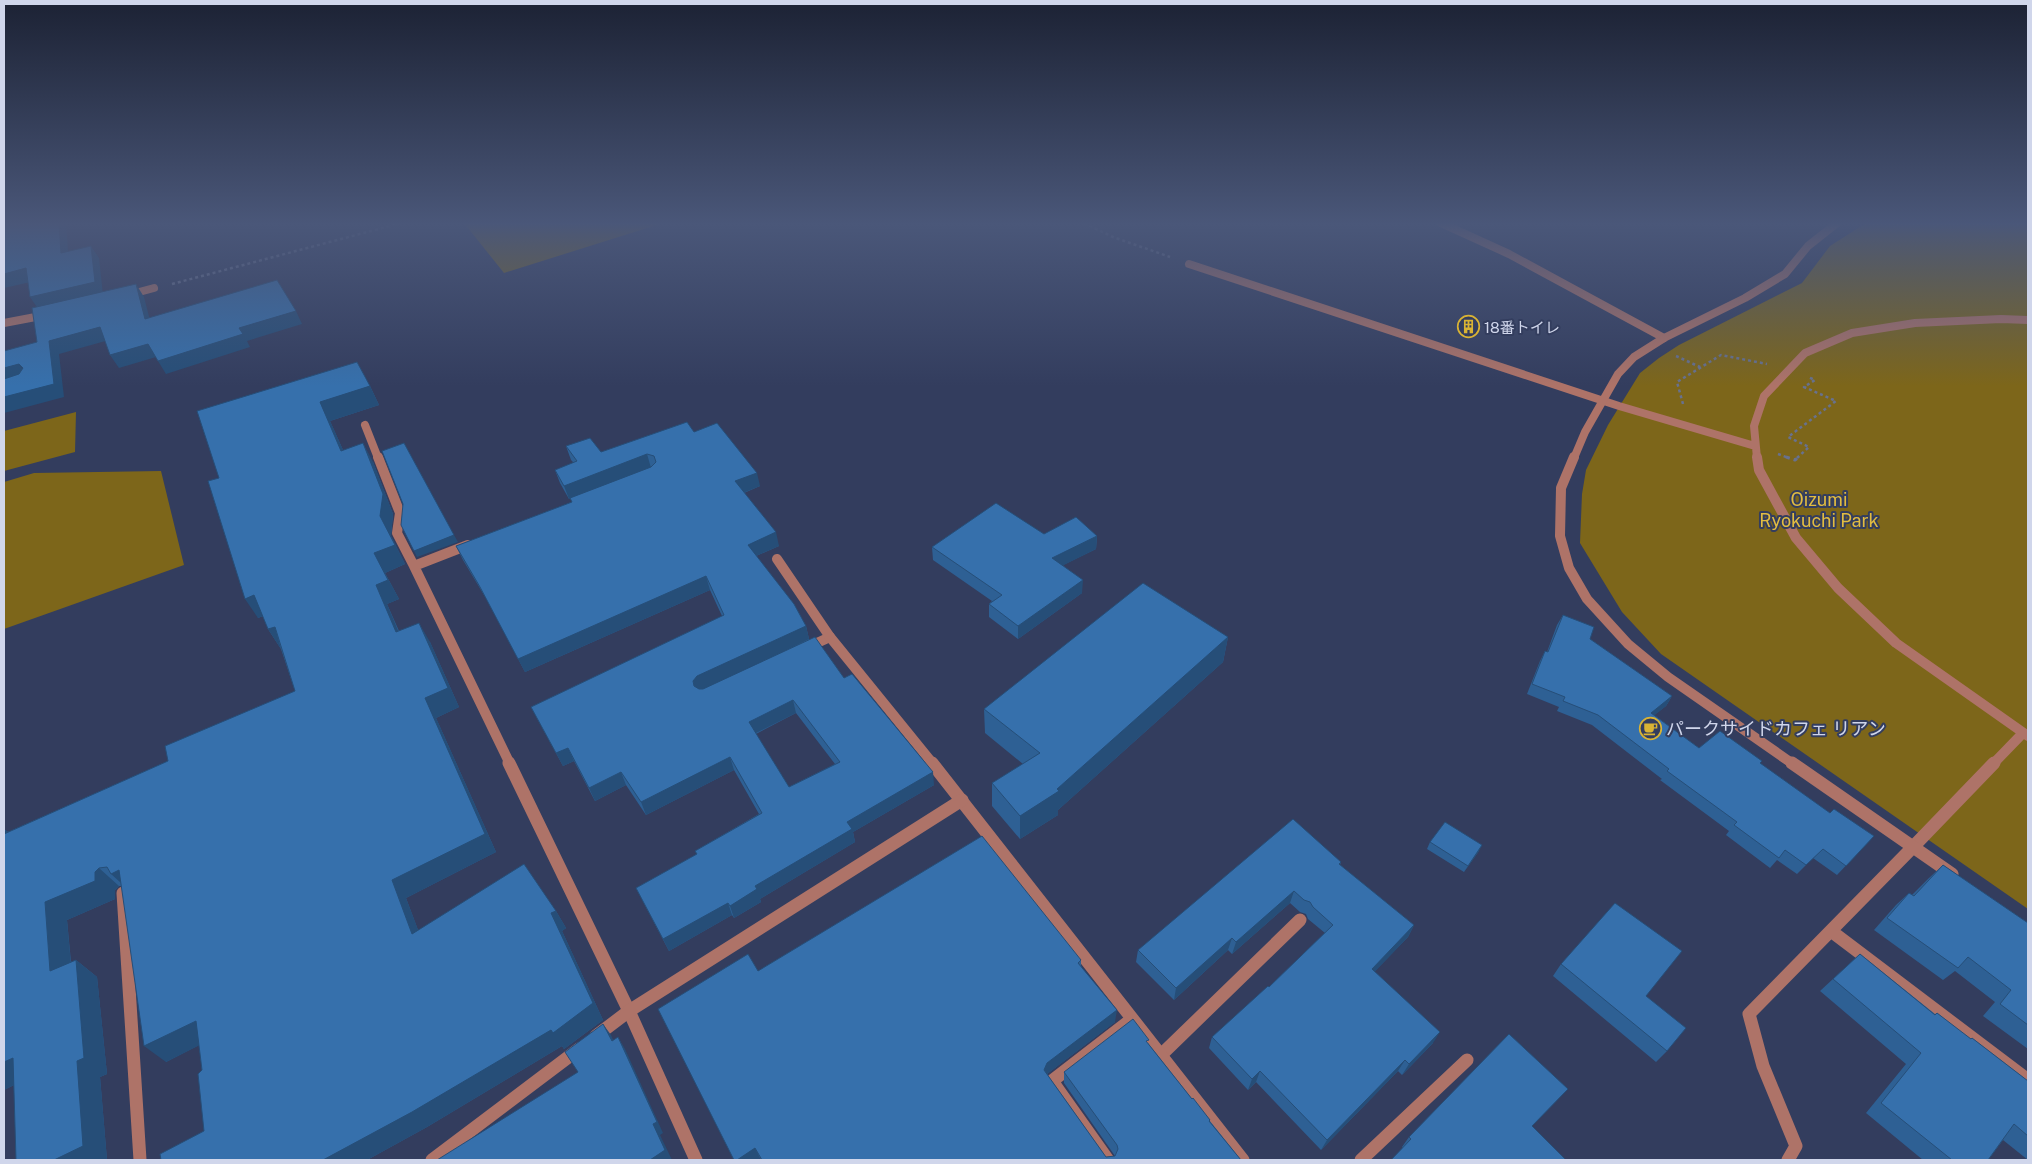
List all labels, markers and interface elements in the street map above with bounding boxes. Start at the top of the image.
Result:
building icon: 18番トイレ [1456,315,1480,339]
place label: 18番トイレ [1484,319,1560,336]
park label: Oizumi Ryokuchi Park [1759,489,1879,531]
cafe icon: パークサイドカフェ リアン [1638,716,1662,740]
place label: パークサイドカフェ リアン [1666,718,1886,739]

